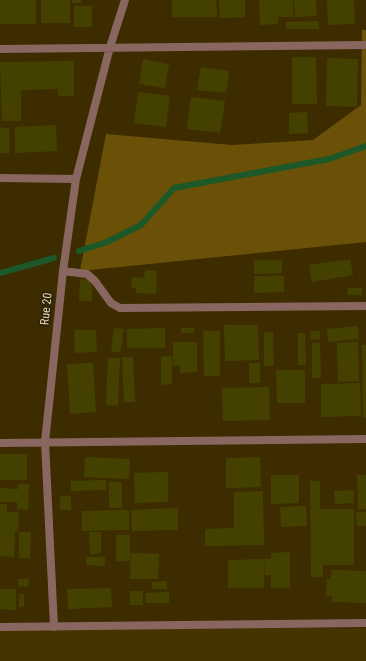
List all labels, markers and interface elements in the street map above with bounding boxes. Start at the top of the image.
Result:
street label: Rue 20 [38,292,56,326]

